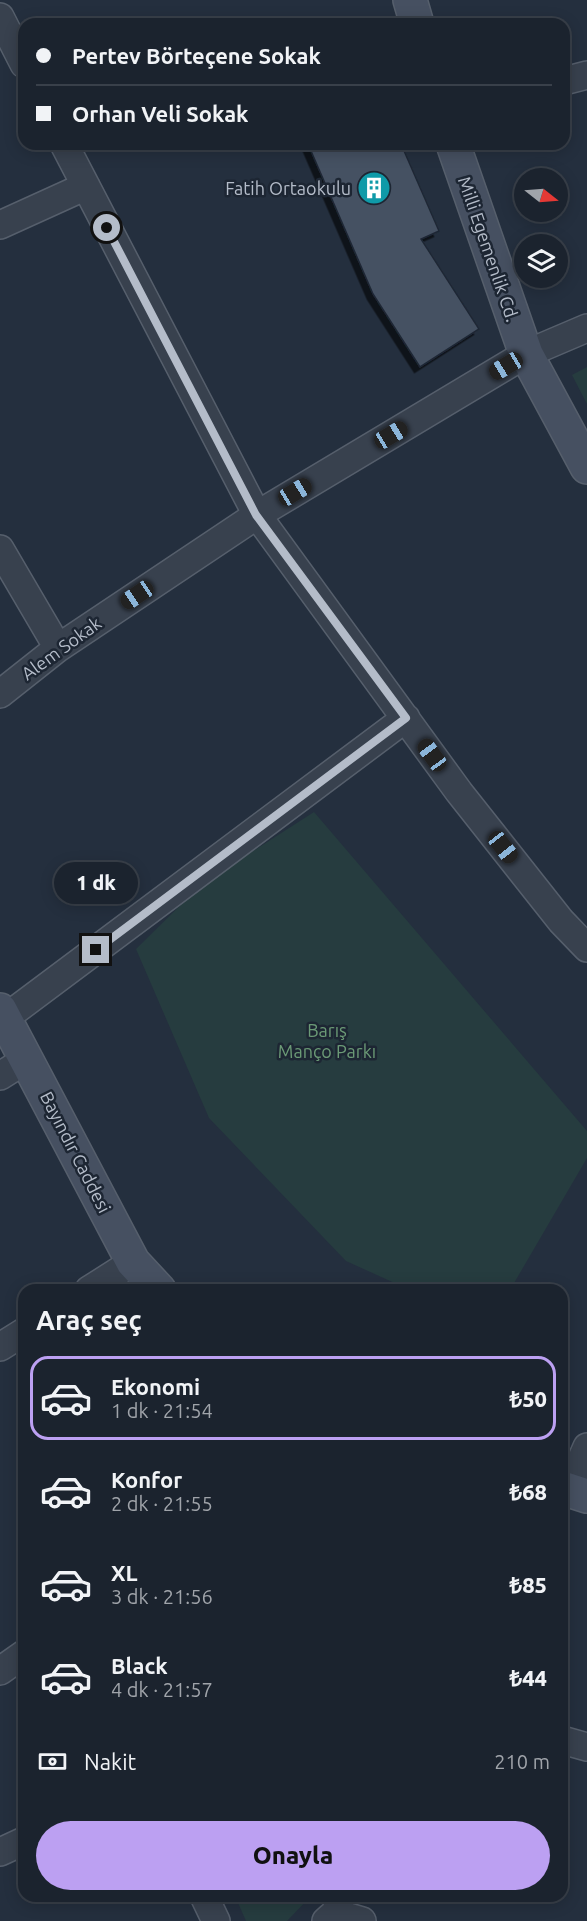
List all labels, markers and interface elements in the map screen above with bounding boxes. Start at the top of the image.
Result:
text: Pertev Börteçene Sokak [72,43,321,68]
text: Orhan Veli Sokak [72,101,248,126]
north arrow [514,168,568,222]
map controls [514,168,568,288]
building icon: Fatih Ortaokulu [356,170,392,206]
street label: Milli Egemenlik Cd. [455,174,523,324]
place label: Fatih Ortaokulu [225,178,351,198]
route start [93,214,120,241]
button: layers [514,234,568,288]
car [486,349,526,383]
car [371,418,411,452]
car [275,475,315,509]
car [117,577,157,613]
street label: Alem Sokak [17,612,105,684]
car [414,735,450,775]
car [485,827,521,867]
callout: 1 dk [54,863,138,905]
text: 1 dk [76,871,116,894]
route end [82,936,109,963]
park label: Barış Manço Parkı [278,1020,376,1061]
street label: Bayındır Caddesi [37,1088,115,1216]
text: Araç seç [36,1305,142,1335]
icon: car [39,1371,93,1425]
text: Ekonomi [111,1374,200,1399]
text: ₺50 [510,1386,547,1411]
text: 1 dk · 21:54 [111,1399,213,1422]
icon: car [39,1464,93,1518]
text: Konfor [111,1467,182,1492]
text: ₺68 [510,1479,547,1504]
text: 2 dk · 21:55 [111,1492,213,1515]
icon: car [39,1557,93,1611]
text: XL [111,1560,138,1585]
text: ₺85 [510,1572,547,1597]
text: 3 dk · 21:56 [111,1585,213,1608]
icon: car [39,1650,93,1704]
text: Black [111,1653,168,1678]
text: ₺44 [510,1665,547,1690]
text: 4 dk · 21:57 [111,1678,213,1701]
icon: cash [36,1745,69,1778]
text: Nakit [84,1749,136,1774]
text: 210 m [494,1750,550,1773]
button: Onayla [36,1821,550,1890]

